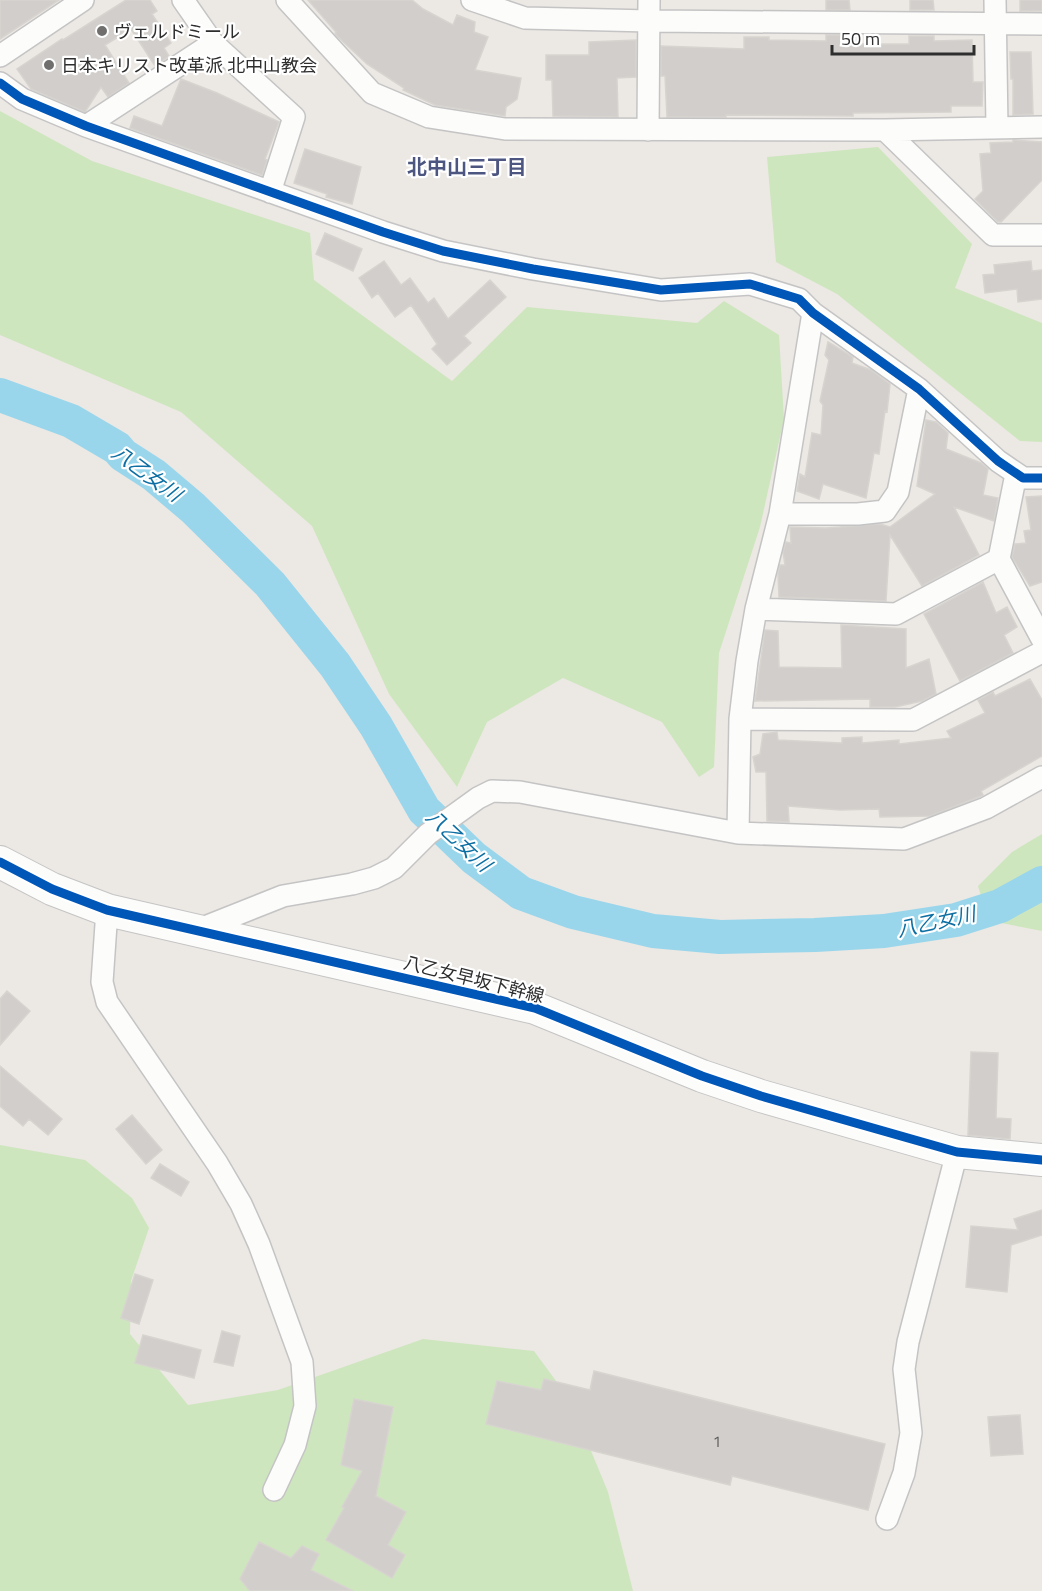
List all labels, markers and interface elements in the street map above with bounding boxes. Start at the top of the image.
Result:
place label: ヴェルドミール [114,18,240,45]
scale bar [832,18,974,56]
marker: ヴェルドミール [95,24,109,38]
text: 50 m [841,25,880,52]
place label: 日本キリスト改革派 北中山教会 [61,52,317,79]
marker: 日本キリスト改革派 北中山教会 [42,58,56,72]
district label: 北中山三丁目 [407,151,527,182]
water label: 八乙女川 [106,437,190,510]
water label: 八乙女川 [419,801,500,880]
water label: 八乙女川 [894,897,980,944]
street label: 八乙女早坂下幹線 [401,948,547,1010]
house number: 1 [713,1430,721,1453]

